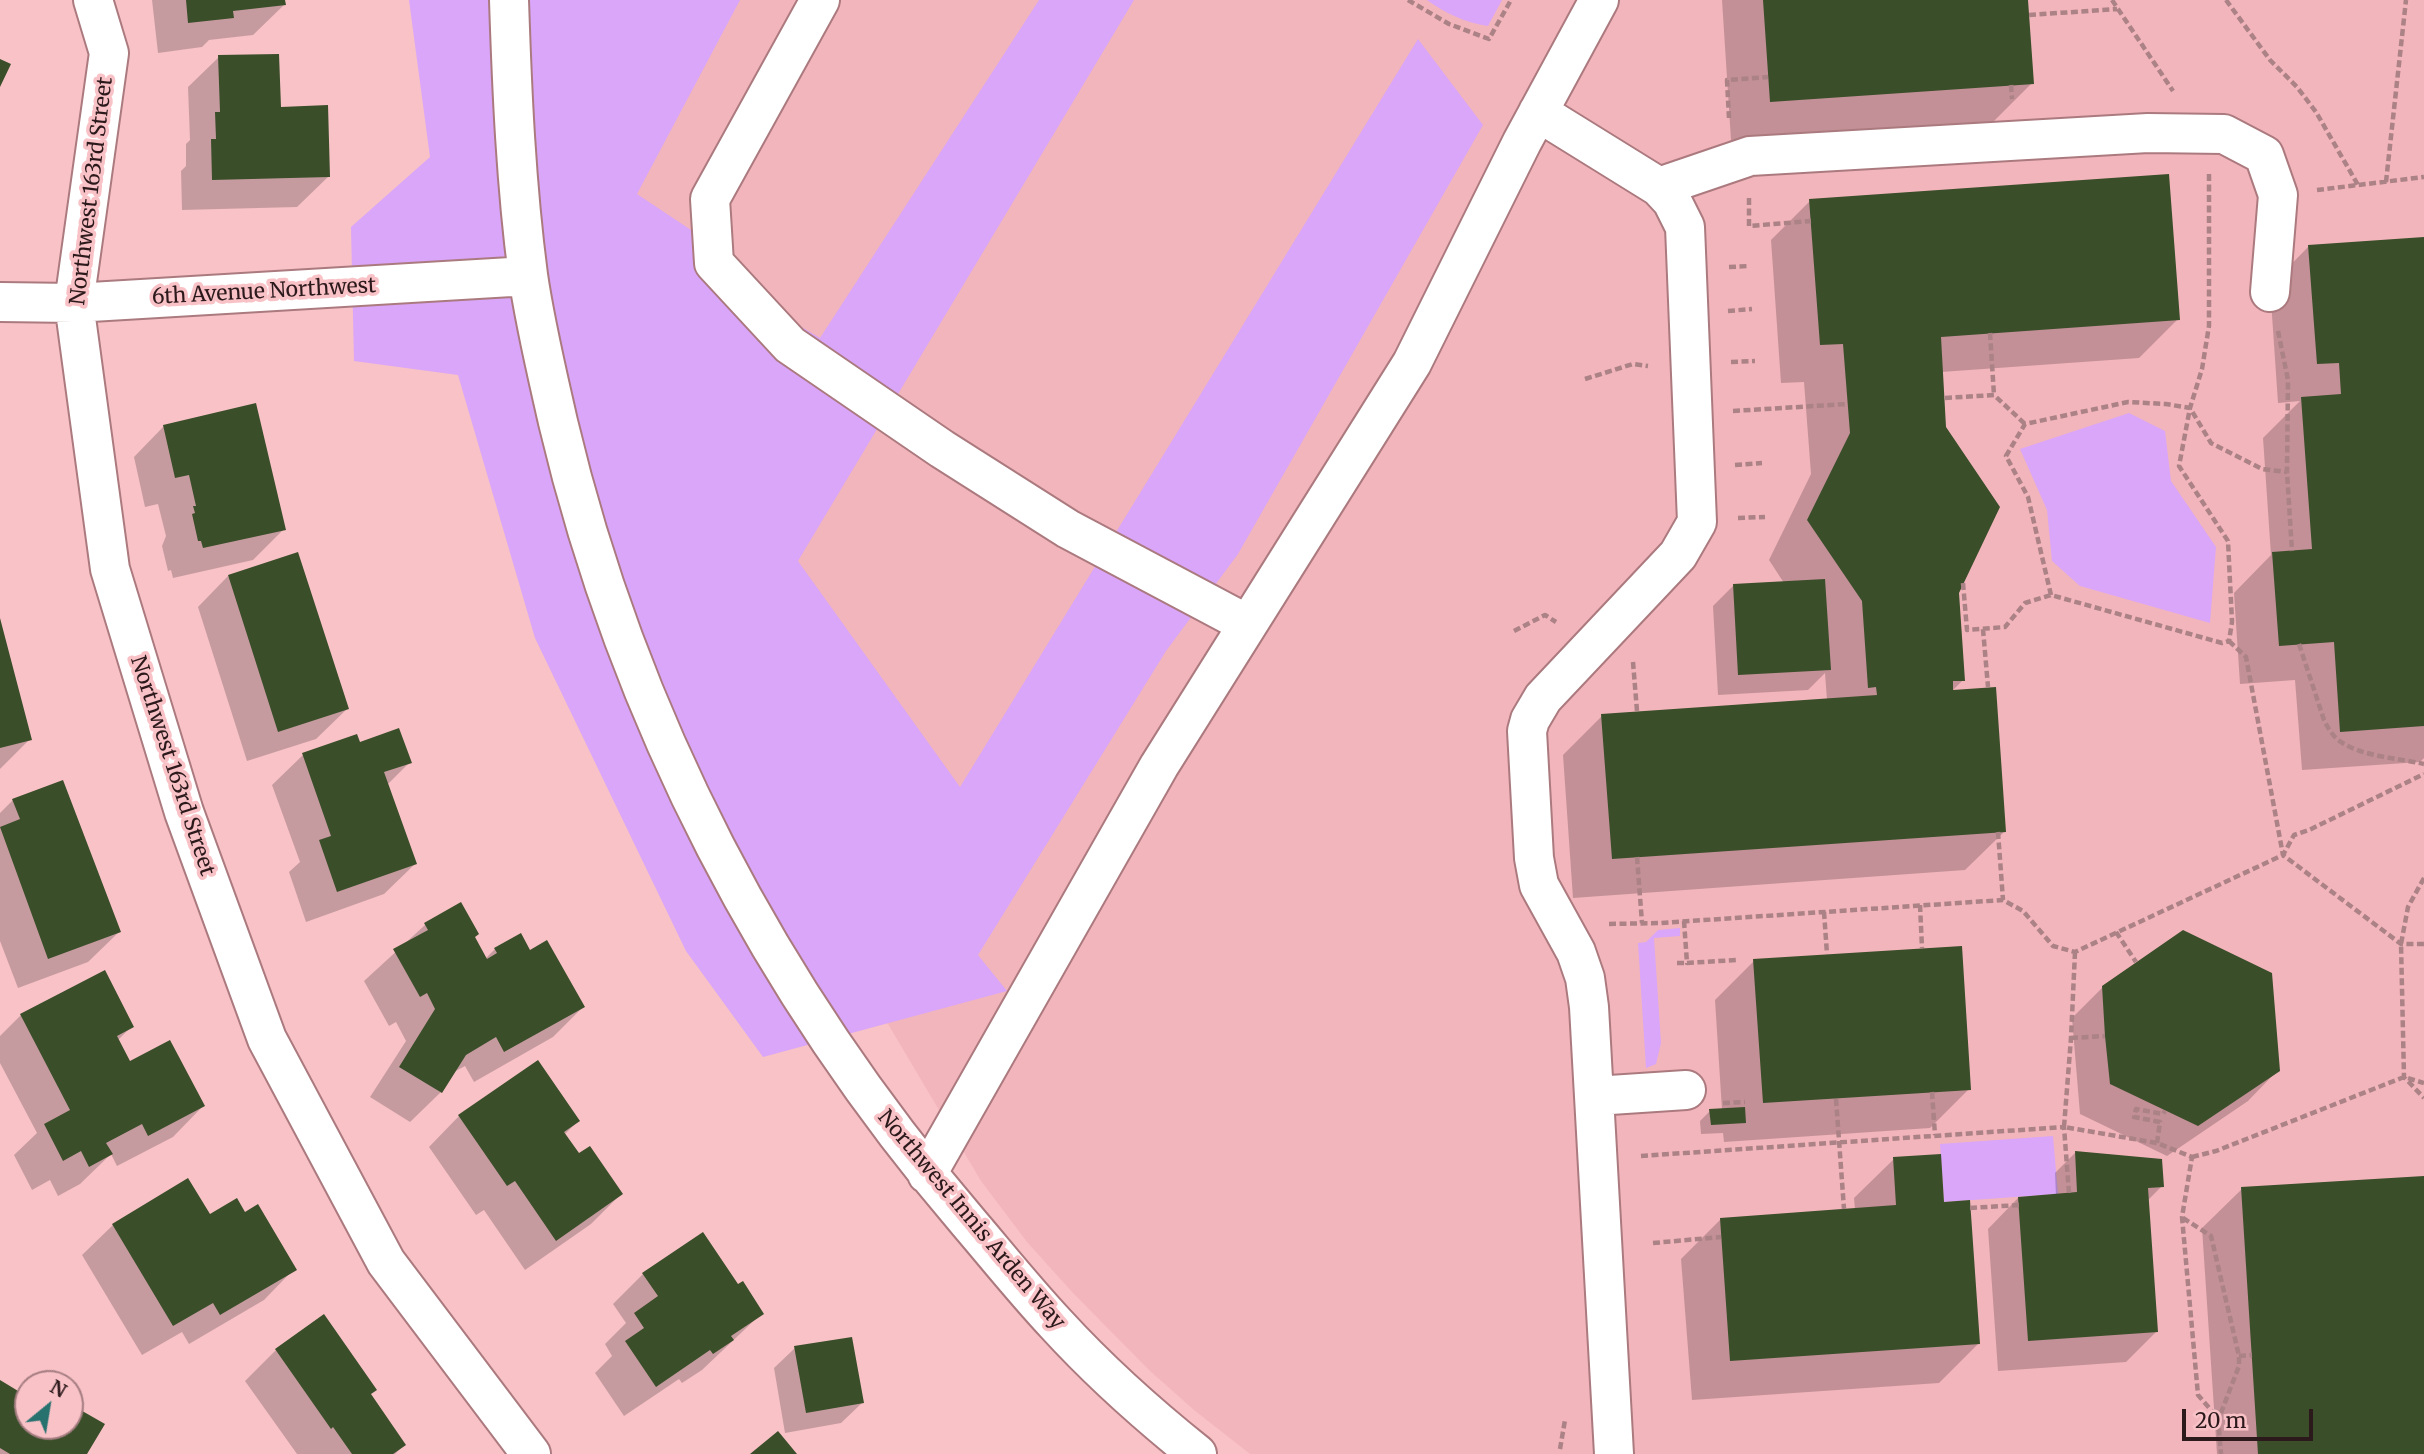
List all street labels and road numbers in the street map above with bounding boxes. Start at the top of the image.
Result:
street label: Northwest 163rd Street [66,75,118,307]
street label: 6th Avenue Northwest [151,274,377,310]
street label: Northwest 163rd Street [125,653,219,879]
street label: Northwest Innis Arden Way [872,1105,1070,1335]

